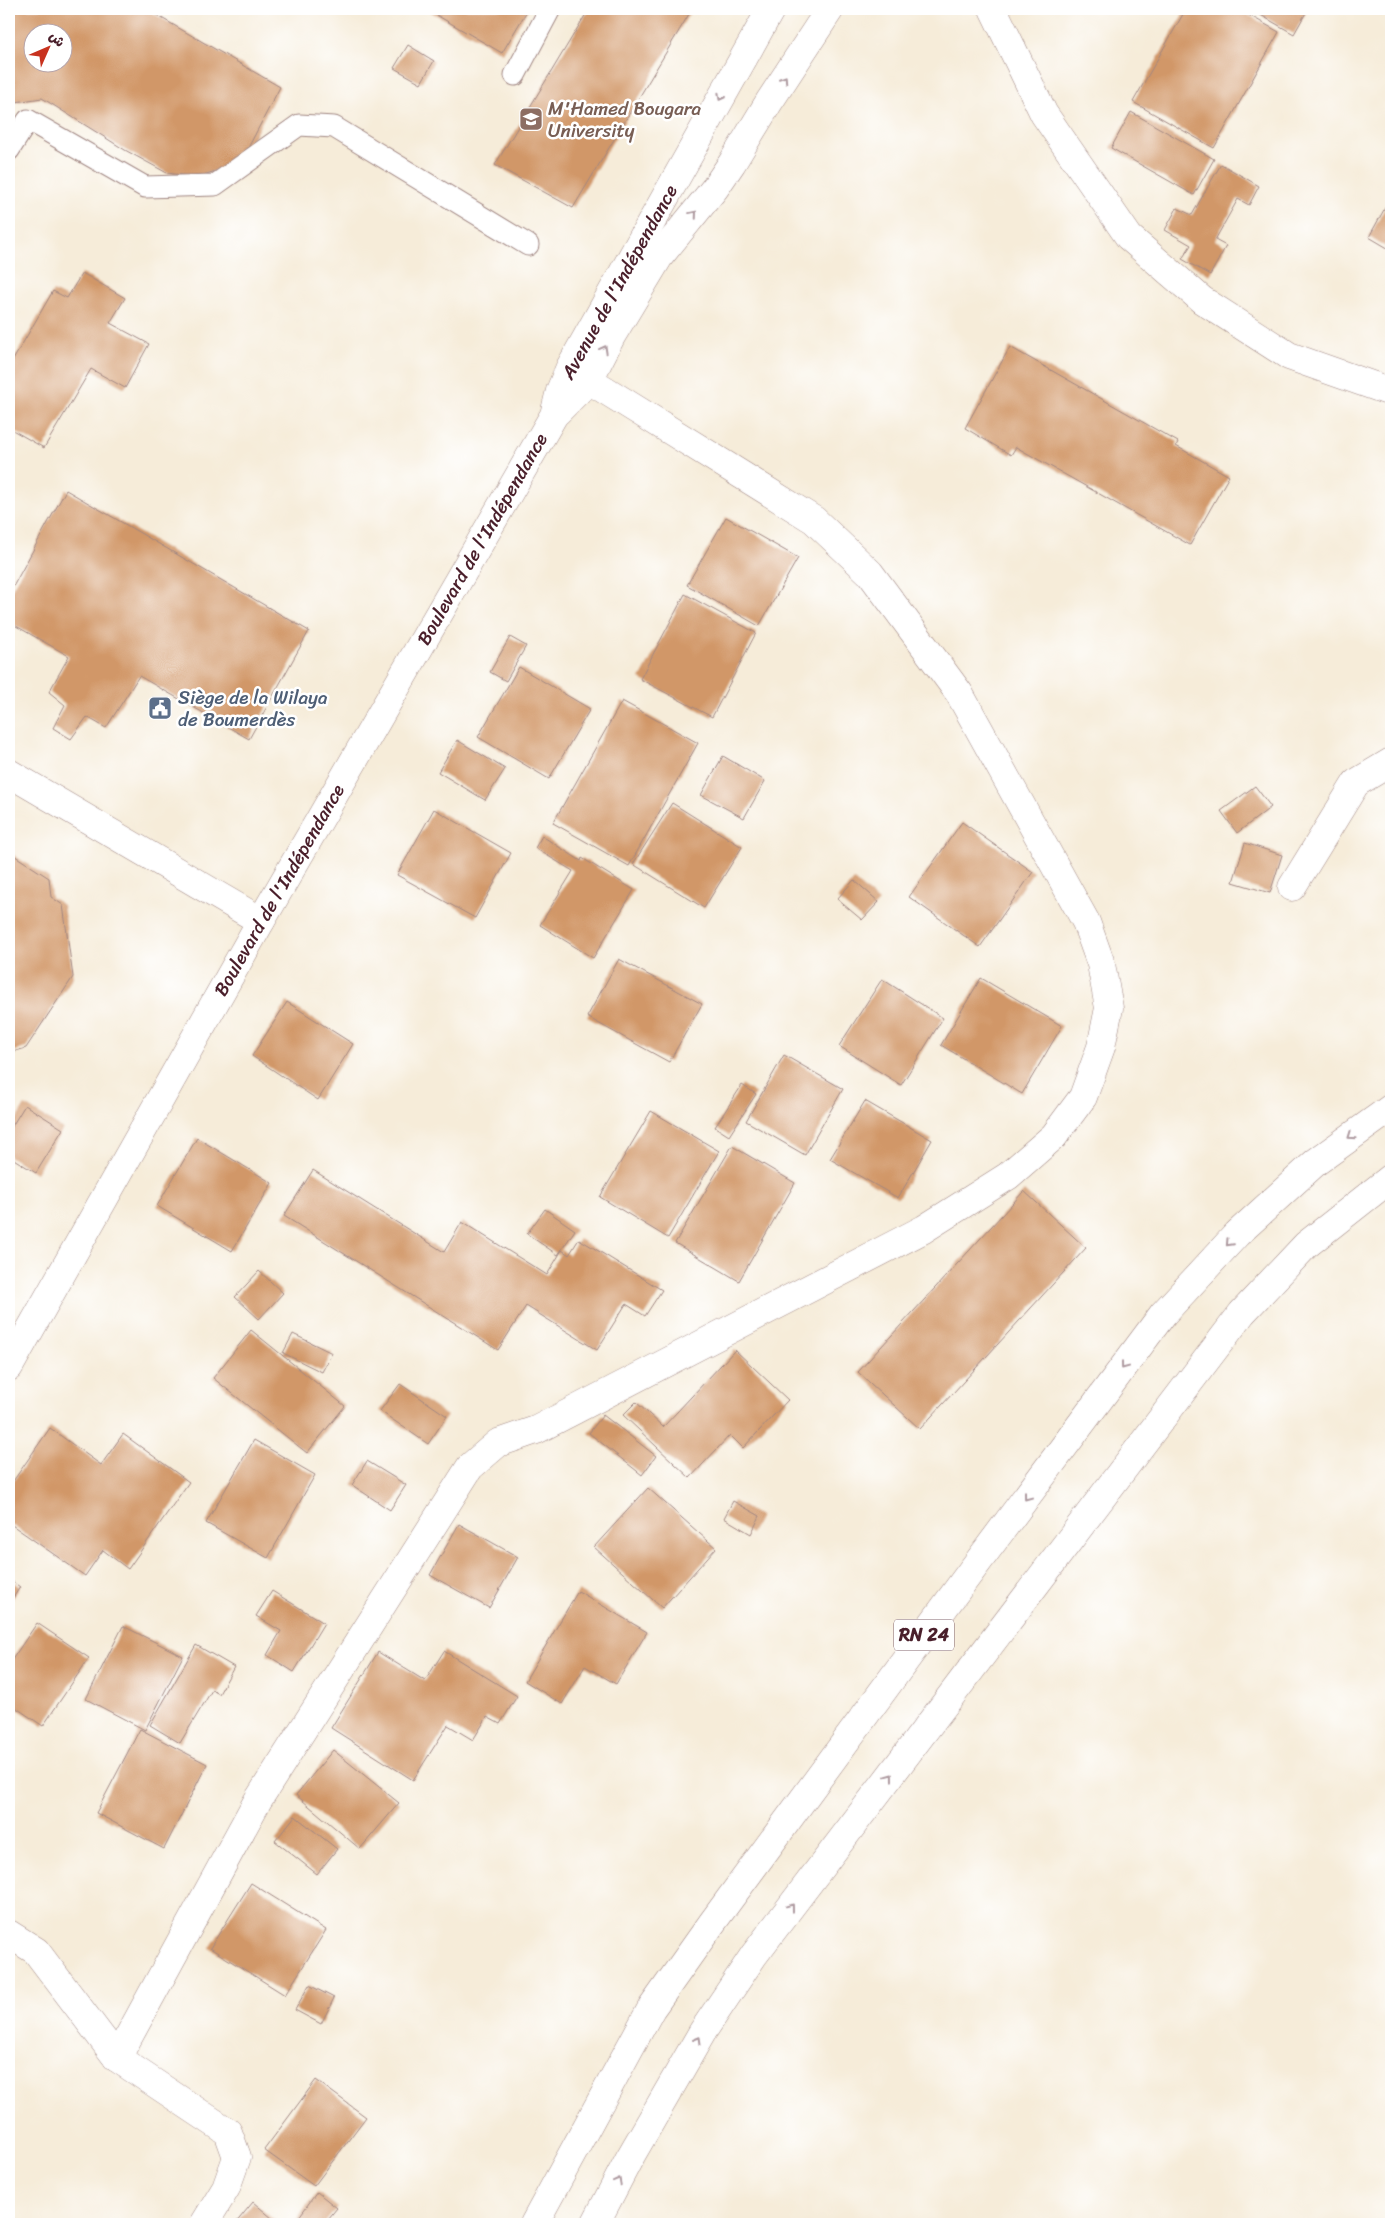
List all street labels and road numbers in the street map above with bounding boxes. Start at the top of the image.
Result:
street label: Avenue de l'Indépendance [551,178,686,387]
street label: Boulevard de l'Indépendance [407,426,557,652]
street label: Boulevard de l'Indépendance [204,777,354,1003]
road number: RN 24 [894,1620,954,1650]

